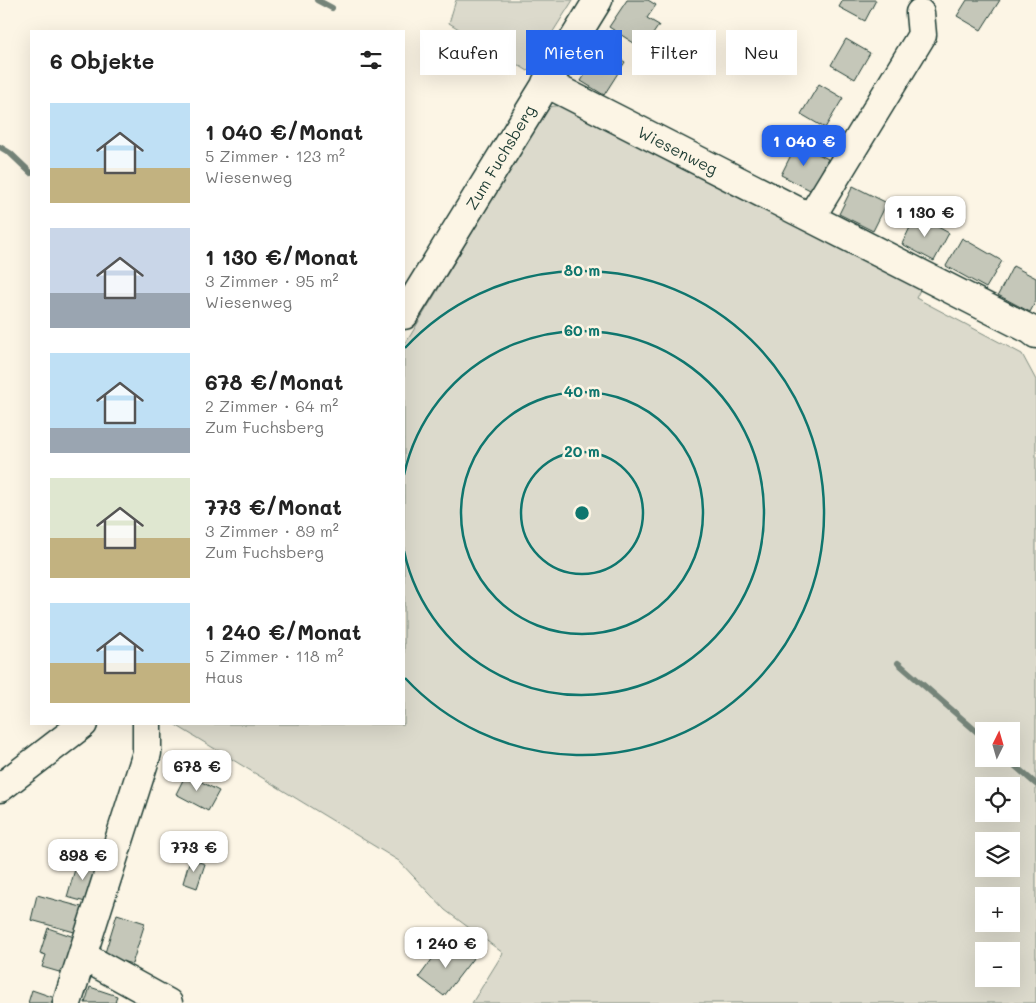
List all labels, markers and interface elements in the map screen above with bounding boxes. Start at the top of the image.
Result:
chip: Kaufen [420,30,516,75]
chip: Mieten [526,30,622,75]
chip: Filter [632,30,716,75]
chip: Neu [726,30,797,75]
icon: filters [357,46,385,74]
text: 6 Objekte [50,47,154,74]
street label: Zum Fuchsberg [460,101,540,213]
text: 1 040 €/Monat [205,118,363,145]
street label: Wiesenweg [634,121,722,179]
icon: home [90,123,150,183]
pin: 1 040 € [758,124,850,167]
text: 1 040 € [773,130,835,151]
text: 5 Zimmer · 123 m² [205,145,345,166]
text: Wiesenweg [205,166,292,187]
pin: 1 130 € [879,196,971,238]
text: 1 130 € [896,201,954,222]
text: 1 130 €/Monat [205,243,358,270]
icon: home [90,248,150,308]
text: 80 m [564,260,600,280]
text: 3 Zimmer · 95 m² [205,270,339,291]
text: Wiesenweg [205,291,292,312]
text: 60 m [564,320,600,340]
text: 678 €/Monat [205,368,343,395]
icon: home [90,373,150,433]
text: 40 m [564,381,600,401]
text: 2 Zimmer · 64 m² [205,395,338,416]
text: Zum Fuchsberg [205,416,324,437]
text: 20 m [564,441,600,461]
text: 773 €/Monat [205,493,342,520]
icon: home [90,498,150,558]
centre of rings [573,504,591,522]
text: 3 Zimmer · 89 m² [205,520,339,541]
text: Zum Fuchsberg [205,541,324,562]
text: 1 240 €/Monat [205,618,361,645]
icon: home [90,623,150,683]
text: 5 Zimmer · 118 m² [205,645,344,666]
text: Haus [205,666,243,687]
north arrow [975,722,1020,768]
map controls [975,722,1020,987]
pin: 678 € [162,750,232,792]
text: 678 € [173,755,221,776]
button: locate [975,777,1020,822]
pin: 773 € [159,830,229,873]
button: layers [975,832,1020,877]
text: 773 € [171,836,217,857]
pin: 898 € [48,838,118,881]
text: 898 € [59,844,107,865]
button: + [975,887,1020,932]
pin: 1 240 € [400,926,492,969]
text: 1 240 € [416,932,476,953]
button: − [975,942,1020,987]

